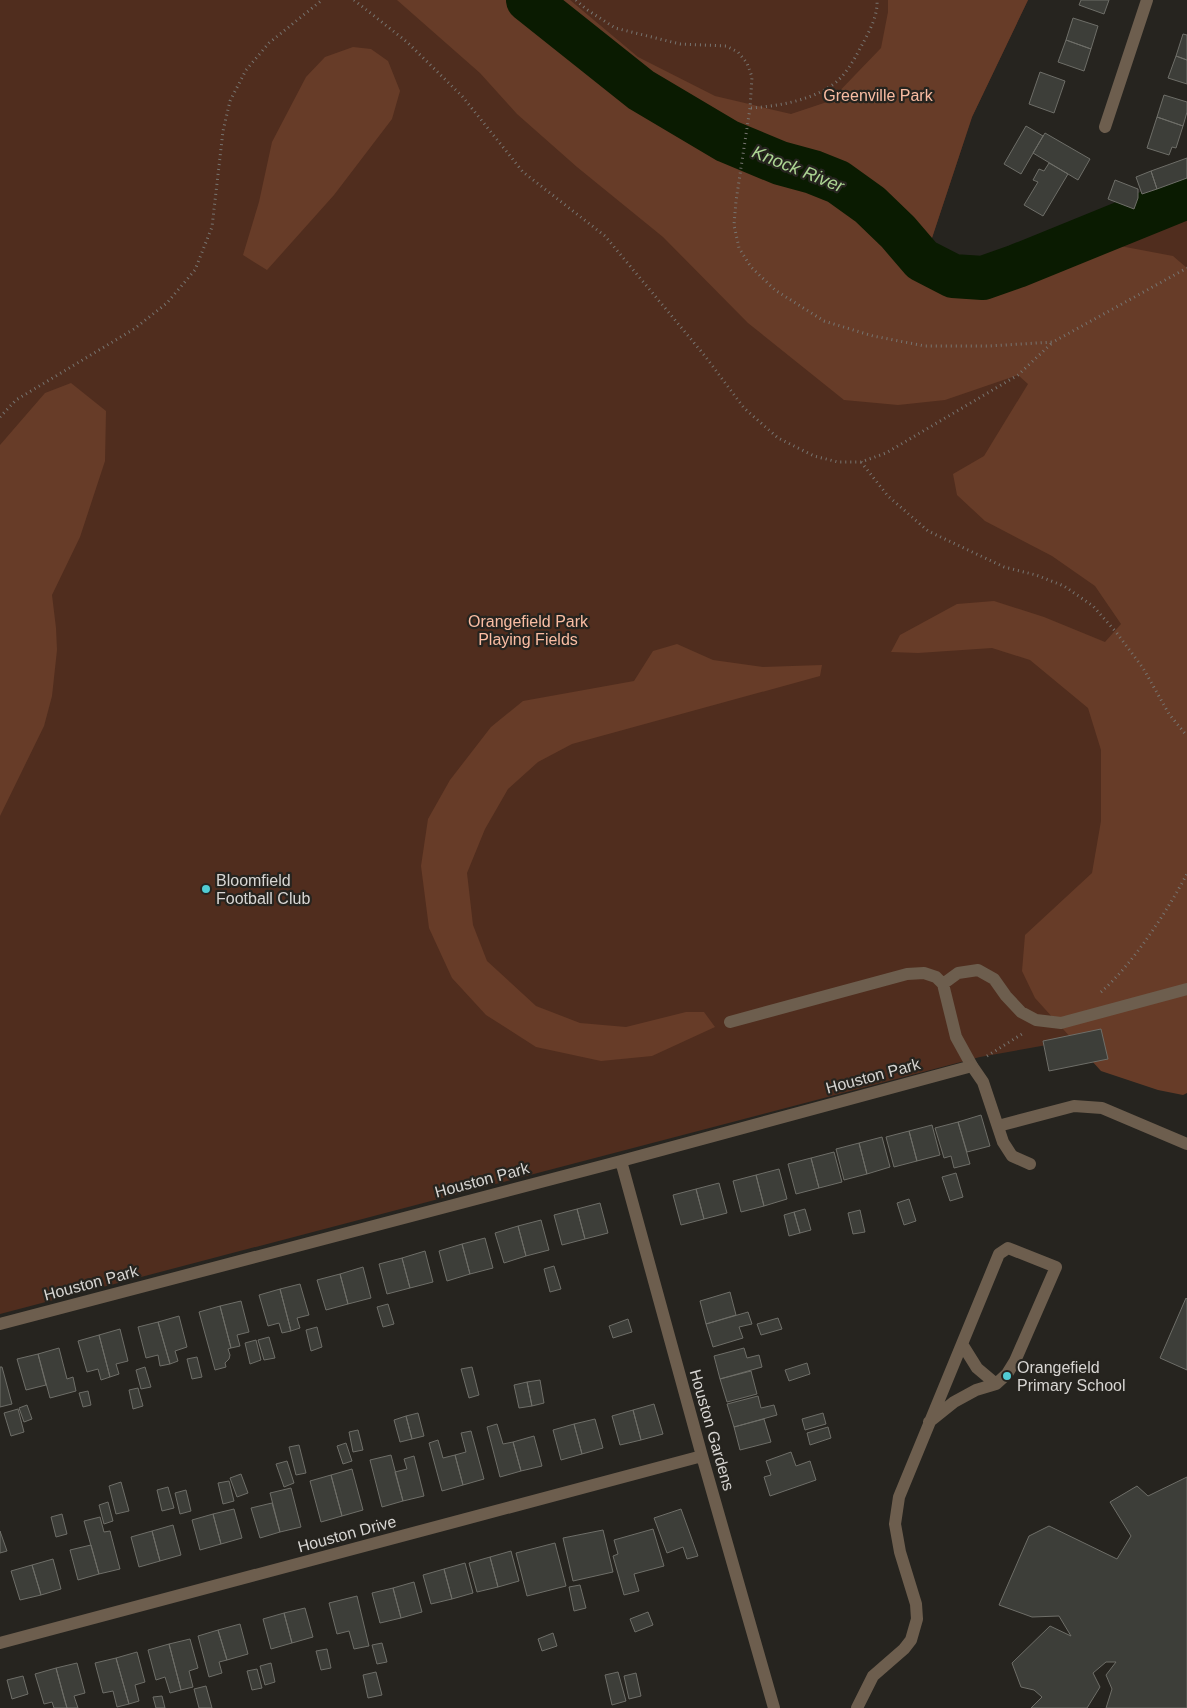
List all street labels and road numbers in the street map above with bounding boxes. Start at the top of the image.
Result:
street label: Houston Park [824,1055,923,1097]
street label: Houston Park [433,1159,532,1201]
street label: Houston Park [42,1262,141,1304]
street label: Houston Gardens [687,1367,737,1493]
street label: Houston Drive [296,1513,398,1555]

